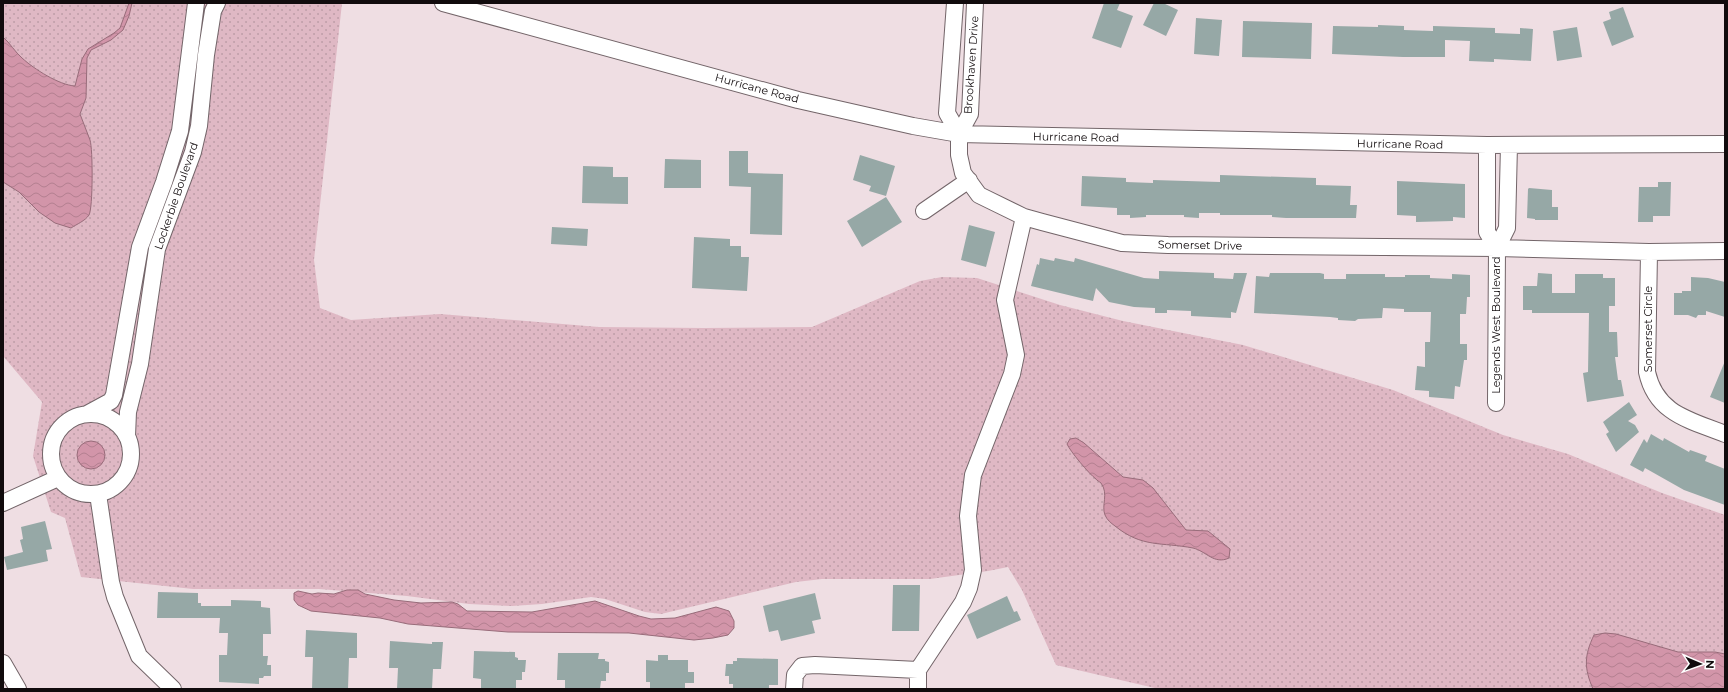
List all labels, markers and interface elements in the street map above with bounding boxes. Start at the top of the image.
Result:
street label: Brookhaven Drive [961,15,981,115]
street label: Hurricane Road [713,70,801,106]
street label: Hurricane Road [1033,129,1119,145]
street label: Hurricane Road [1357,136,1443,152]
street label: Lockerbie Boulevard [151,140,201,252]
street label: Somerset Drive [1158,237,1243,253]
street label: Legends West Boulevard [1489,256,1503,394]
street label: Somerset Circle [1641,285,1655,372]
north arrow [1680,644,1720,684]
text: N [1703,660,1717,669]

